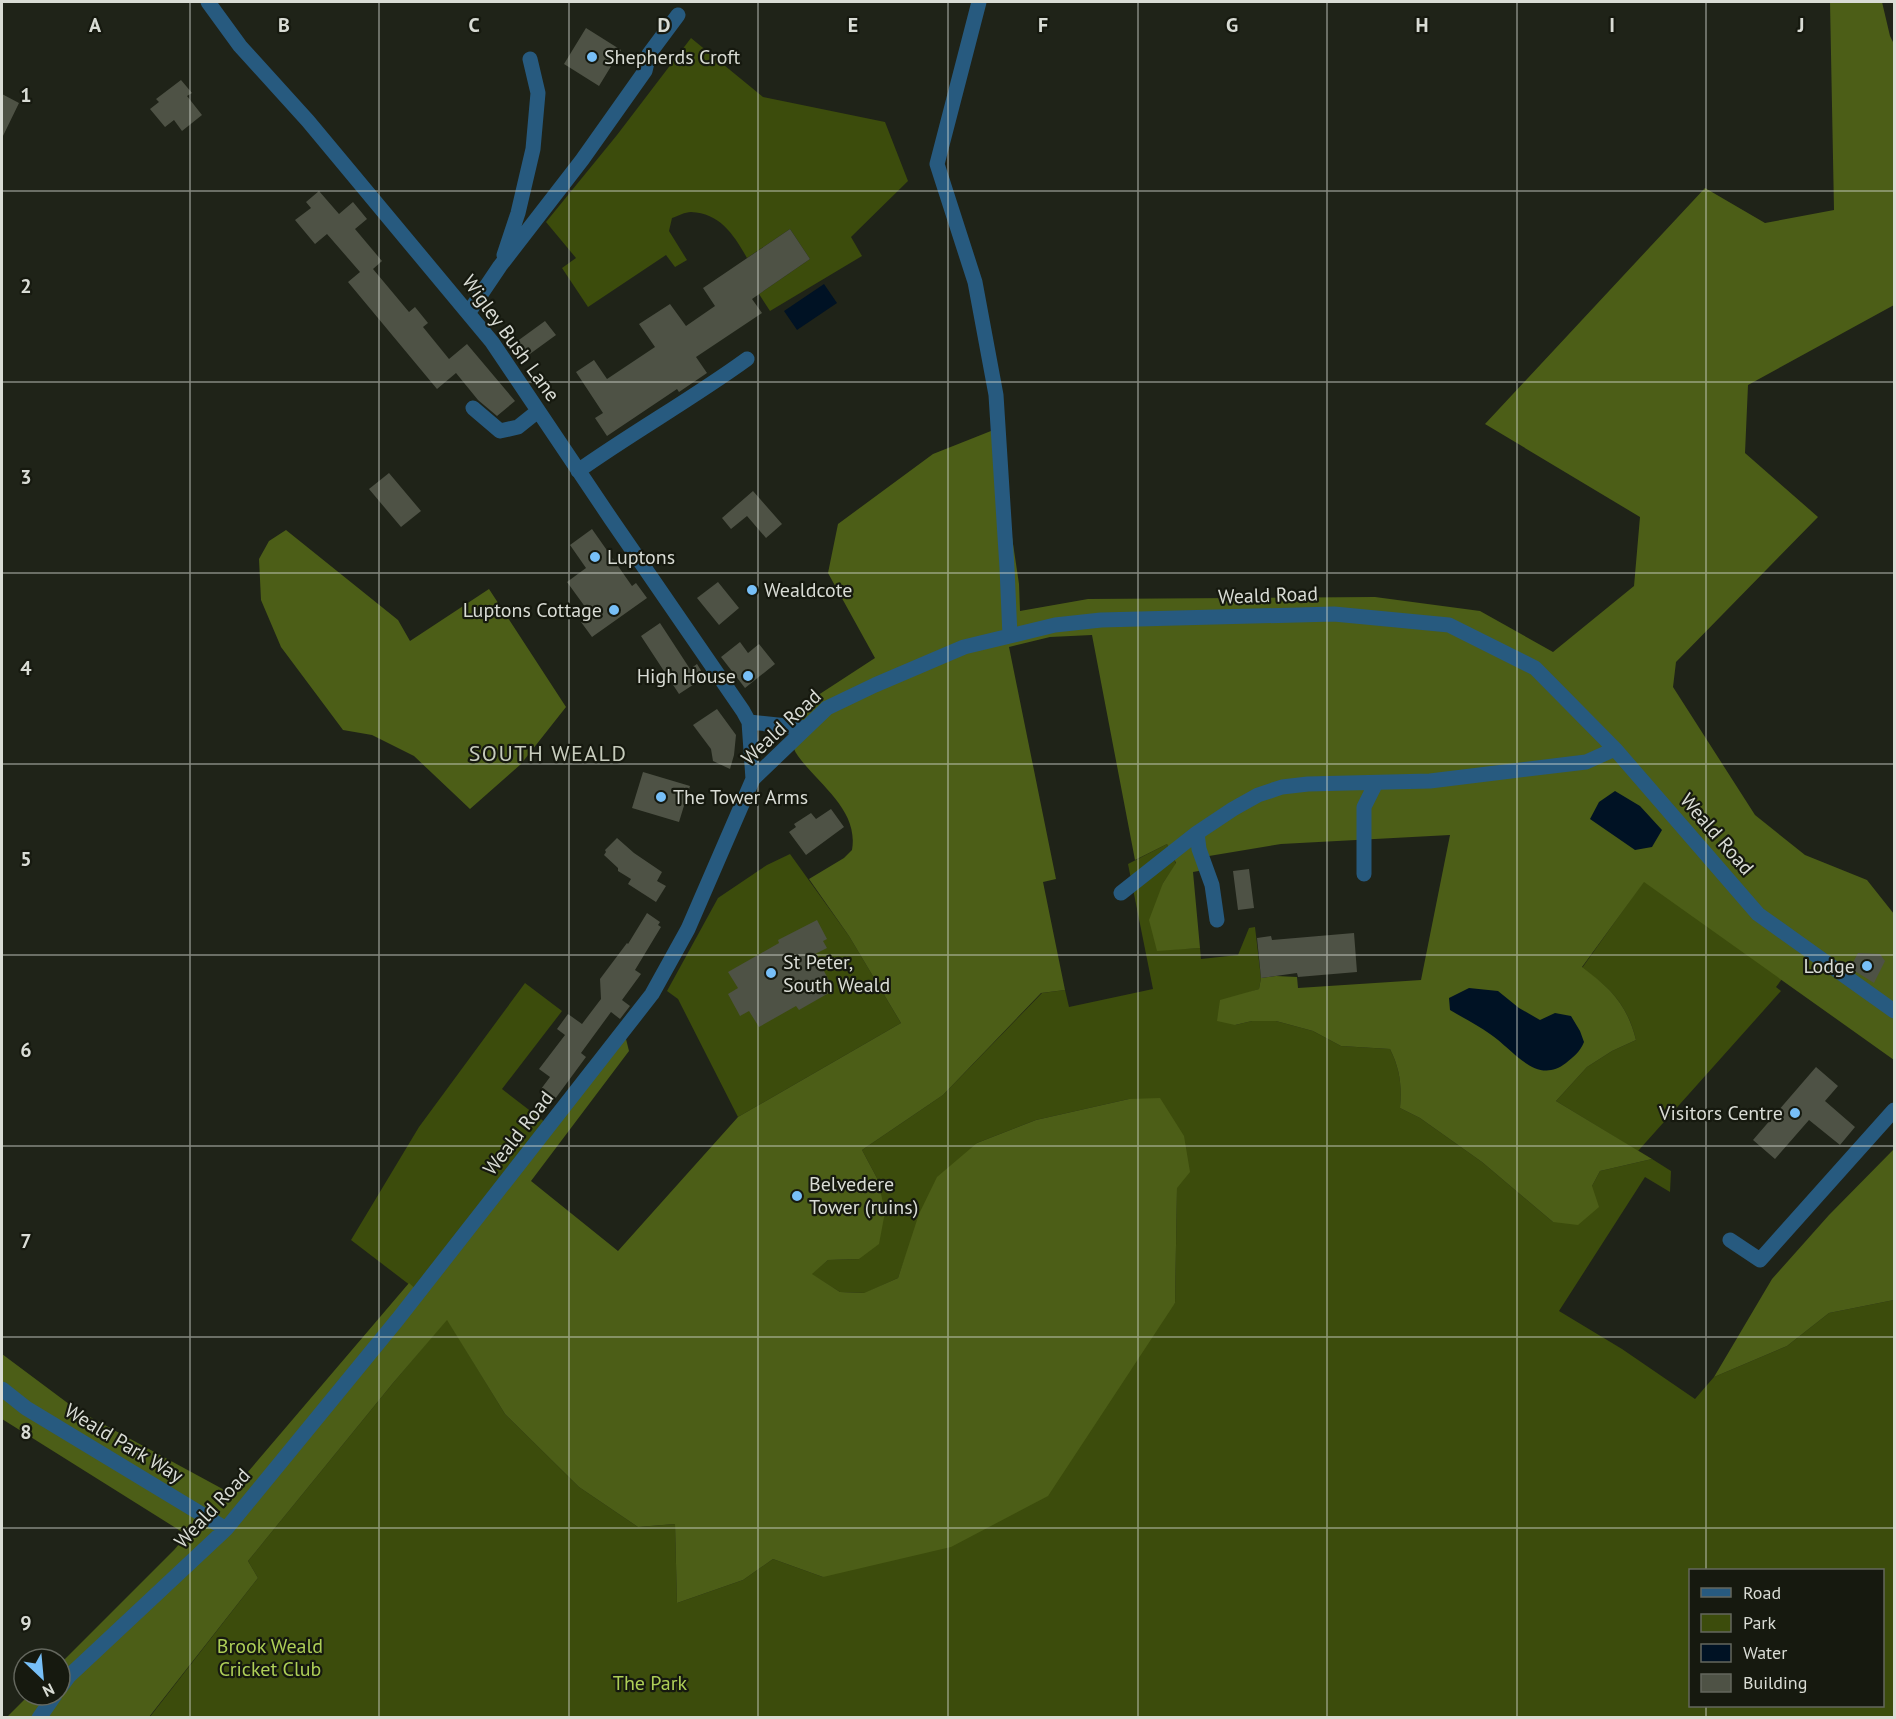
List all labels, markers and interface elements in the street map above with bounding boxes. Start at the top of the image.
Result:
text: A [89,12,102,38]
text: B [278,12,290,38]
text: C [468,12,480,38]
text: D [658,12,671,38]
text: E [848,12,858,38]
text: F [1038,12,1048,38]
text: G [1226,12,1238,38]
text: H [1415,12,1429,38]
text: I [1609,12,1615,38]
text: J [1797,12,1804,38]
place label: Shepherds Croft [604,44,740,70]
marker: Shepherds Croft [585,50,599,64]
text: 1 [20,82,32,108]
street label: Wigley Bush Lane [456,270,566,406]
text: 2 [20,273,32,299]
text: 3 [20,464,32,490]
place label: Luptons [607,544,675,570]
marker: Luptons [588,550,602,564]
place label: Wealdcote [764,577,852,603]
street label: Weald Road [1218,580,1318,610]
marker: Wealdcote [745,583,759,597]
place label: Luptons Cottage [463,597,602,623]
marker: Luptons Cottage [607,603,621,617]
text: 4 [20,655,32,681]
place label: High House [637,663,736,689]
marker: High House [741,669,755,683]
street label: Weald Road [736,683,826,771]
district label: SOUTH WEALD [469,739,627,767]
place label: The Tower Arms [673,784,808,810]
street label: Weald Road [1674,788,1760,880]
marker: The Tower Arms [654,790,668,804]
text: 5 [20,846,32,872]
place label: St Peter, South Weald [783,949,890,998]
place label: Lodge [1803,953,1855,979]
marker: Lodge [1860,959,1874,973]
marker: St Peter, South Weald [764,966,778,980]
text: 6 [20,1037,32,1063]
street label: Weald Road [477,1086,559,1180]
place label: Visitors Centre [1658,1100,1783,1126]
marker: Visitors Centre [1788,1106,1802,1120]
place label: Belvedere Tower (ruins) [809,1171,918,1220]
marker: Belvedere Tower (ruins) [790,1189,804,1203]
text: 7 [20,1228,32,1254]
street label: Weald Park Way [60,1397,189,1489]
text: 8 [20,1419,32,1445]
street label: Weald Road [168,1463,256,1553]
legend [1689,1569,1884,1707]
text: Road [1743,1581,1781,1604]
text: 9 [20,1610,32,1636]
text: Park [1743,1611,1776,1634]
park label: Brook Weald Cricket Club [217,1633,323,1682]
text: Water [1743,1641,1787,1664]
north arrow [12,1647,72,1707]
park label: The Park [613,1670,688,1696]
text: Building [1743,1671,1807,1694]
text: N [39,1679,58,1702]

